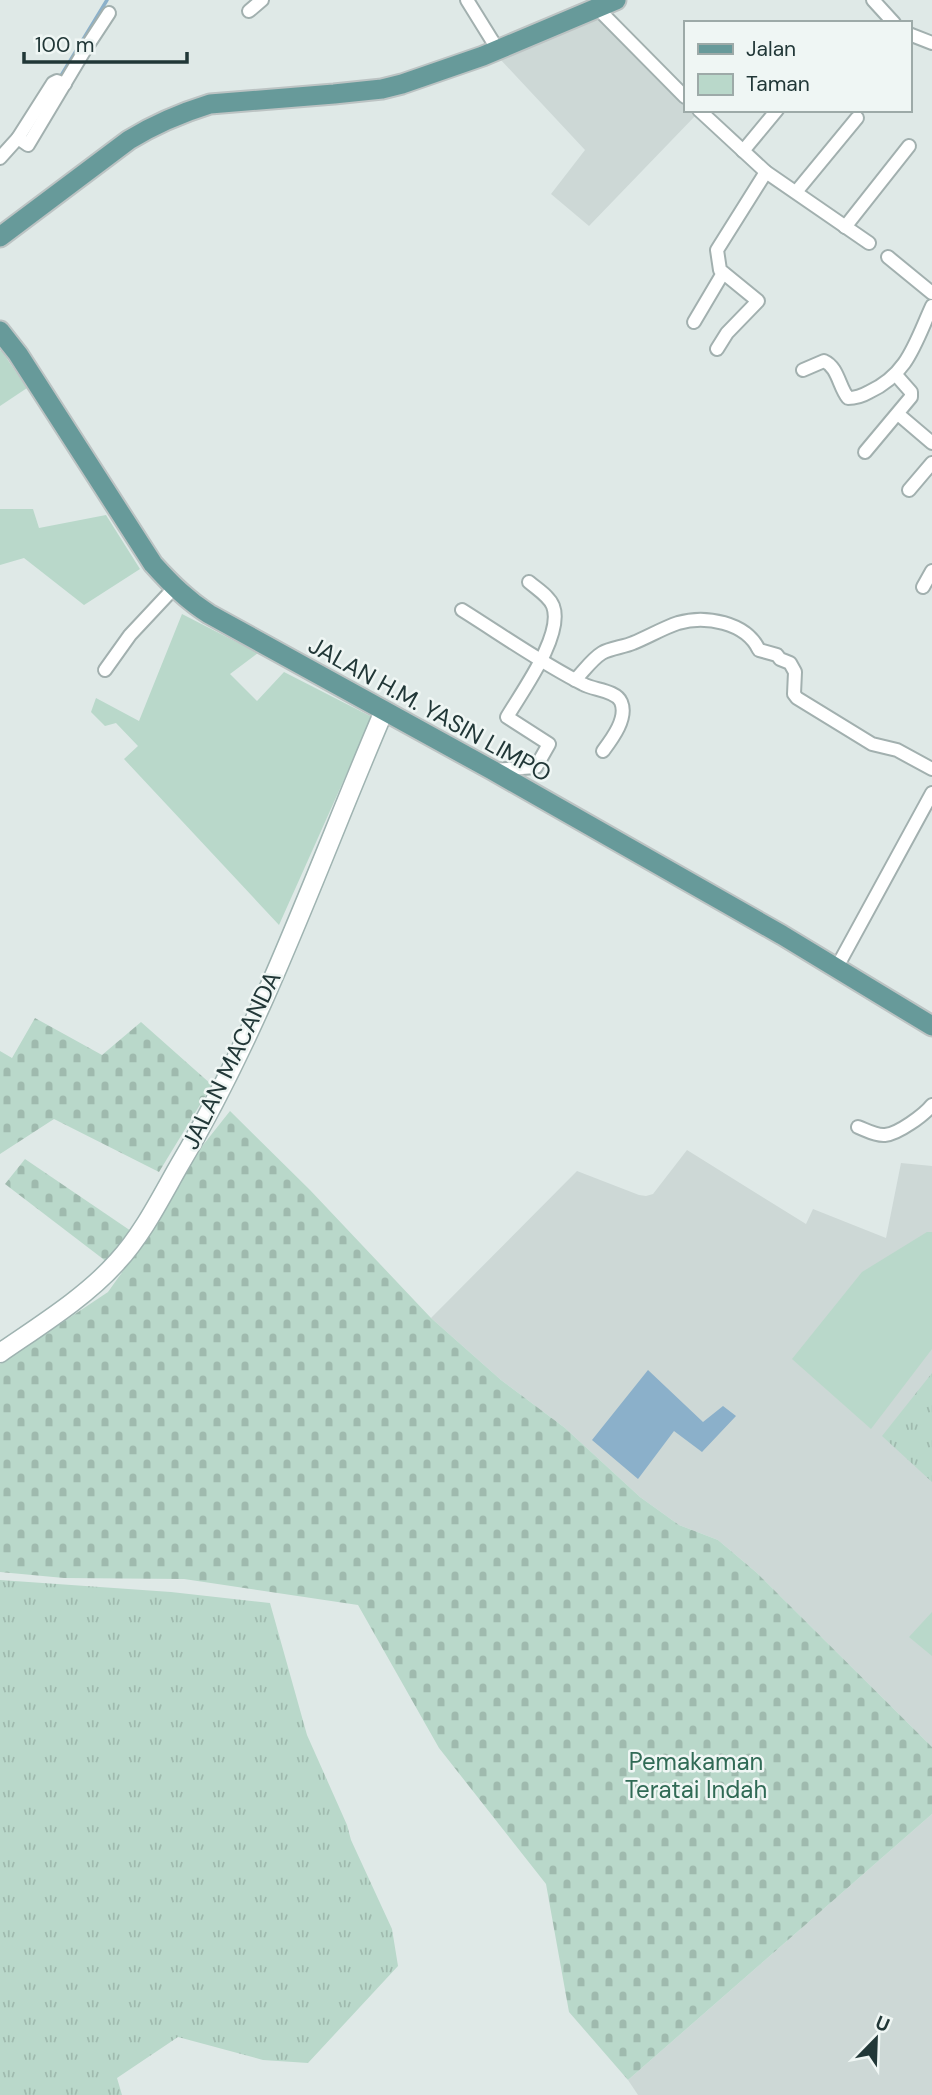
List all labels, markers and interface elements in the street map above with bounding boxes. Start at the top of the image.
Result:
scale bar [24,21,187,65]
legend [684,21,911,112]
text: 100 m [35,31,95,59]
text: Jalan [746,35,796,63]
text: Taman [746,70,810,98]
street label: JALAN H.M. YASIN LIMPO [303,629,557,789]
street label: JALAN MACANDA [174,966,288,1154]
park label: Pemakaman Teratai Indah [625,1746,767,1805]
north arrow [841,2004,911,2074]
text: U [872,2010,893,2038]

